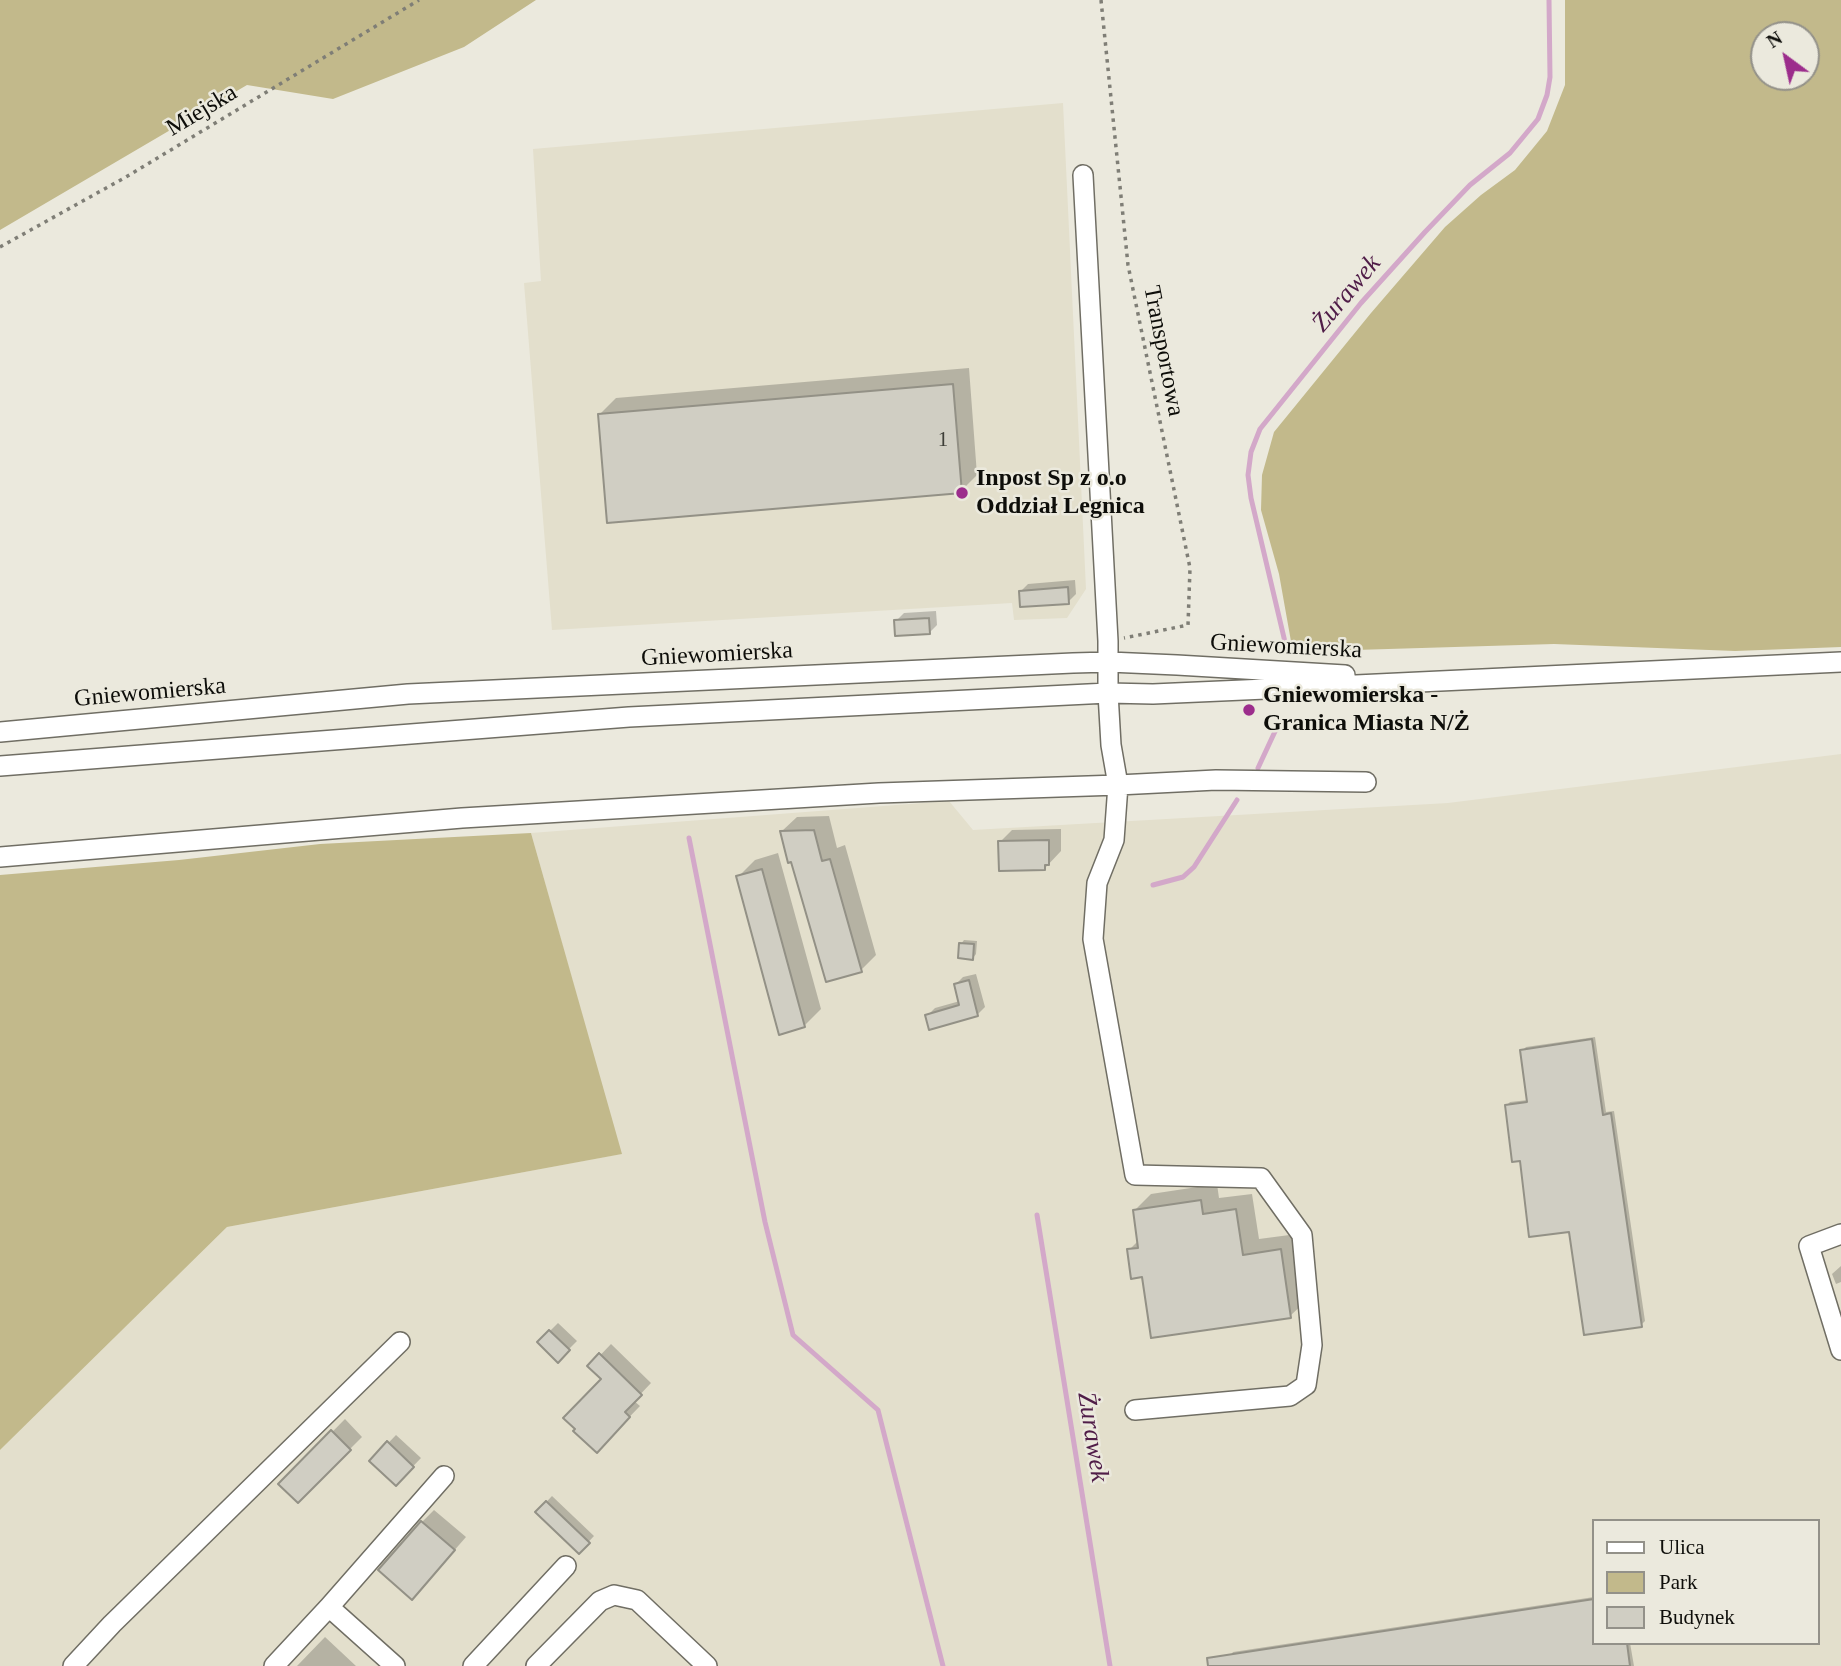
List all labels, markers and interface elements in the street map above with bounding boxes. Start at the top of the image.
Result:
north arrow [1750,21,1820,91]
text: N [1763,27,1786,52]
street label: Miejska [161,79,243,143]
water label: Żurawek [1306,249,1388,339]
street label: Transportowa [1136,283,1190,419]
house number: 1 [938,427,948,453]
place label: Inpost Sp z o.o Oddział Legnica [976,465,1145,521]
marker: Inpost Sp z o.o Oddział Legnica [954,485,970,501]
street label: Gniewomierska [1209,629,1363,665]
street label: Gniewomierska [640,637,794,673]
street label: Gniewomierska [73,672,227,714]
place label: Gniewomierska - Granica Miasta N/Ż [1263,682,1470,738]
marker: Gniewomierska - Granica Miasta N/Ż [1241,702,1257,718]
water label: Żurawek [1069,1390,1115,1484]
legend [1592,1519,1820,1645]
text: Ulica [1659,1535,1704,1559]
text: Park [1659,1570,1698,1594]
text: Budynek [1659,1605,1735,1629]

